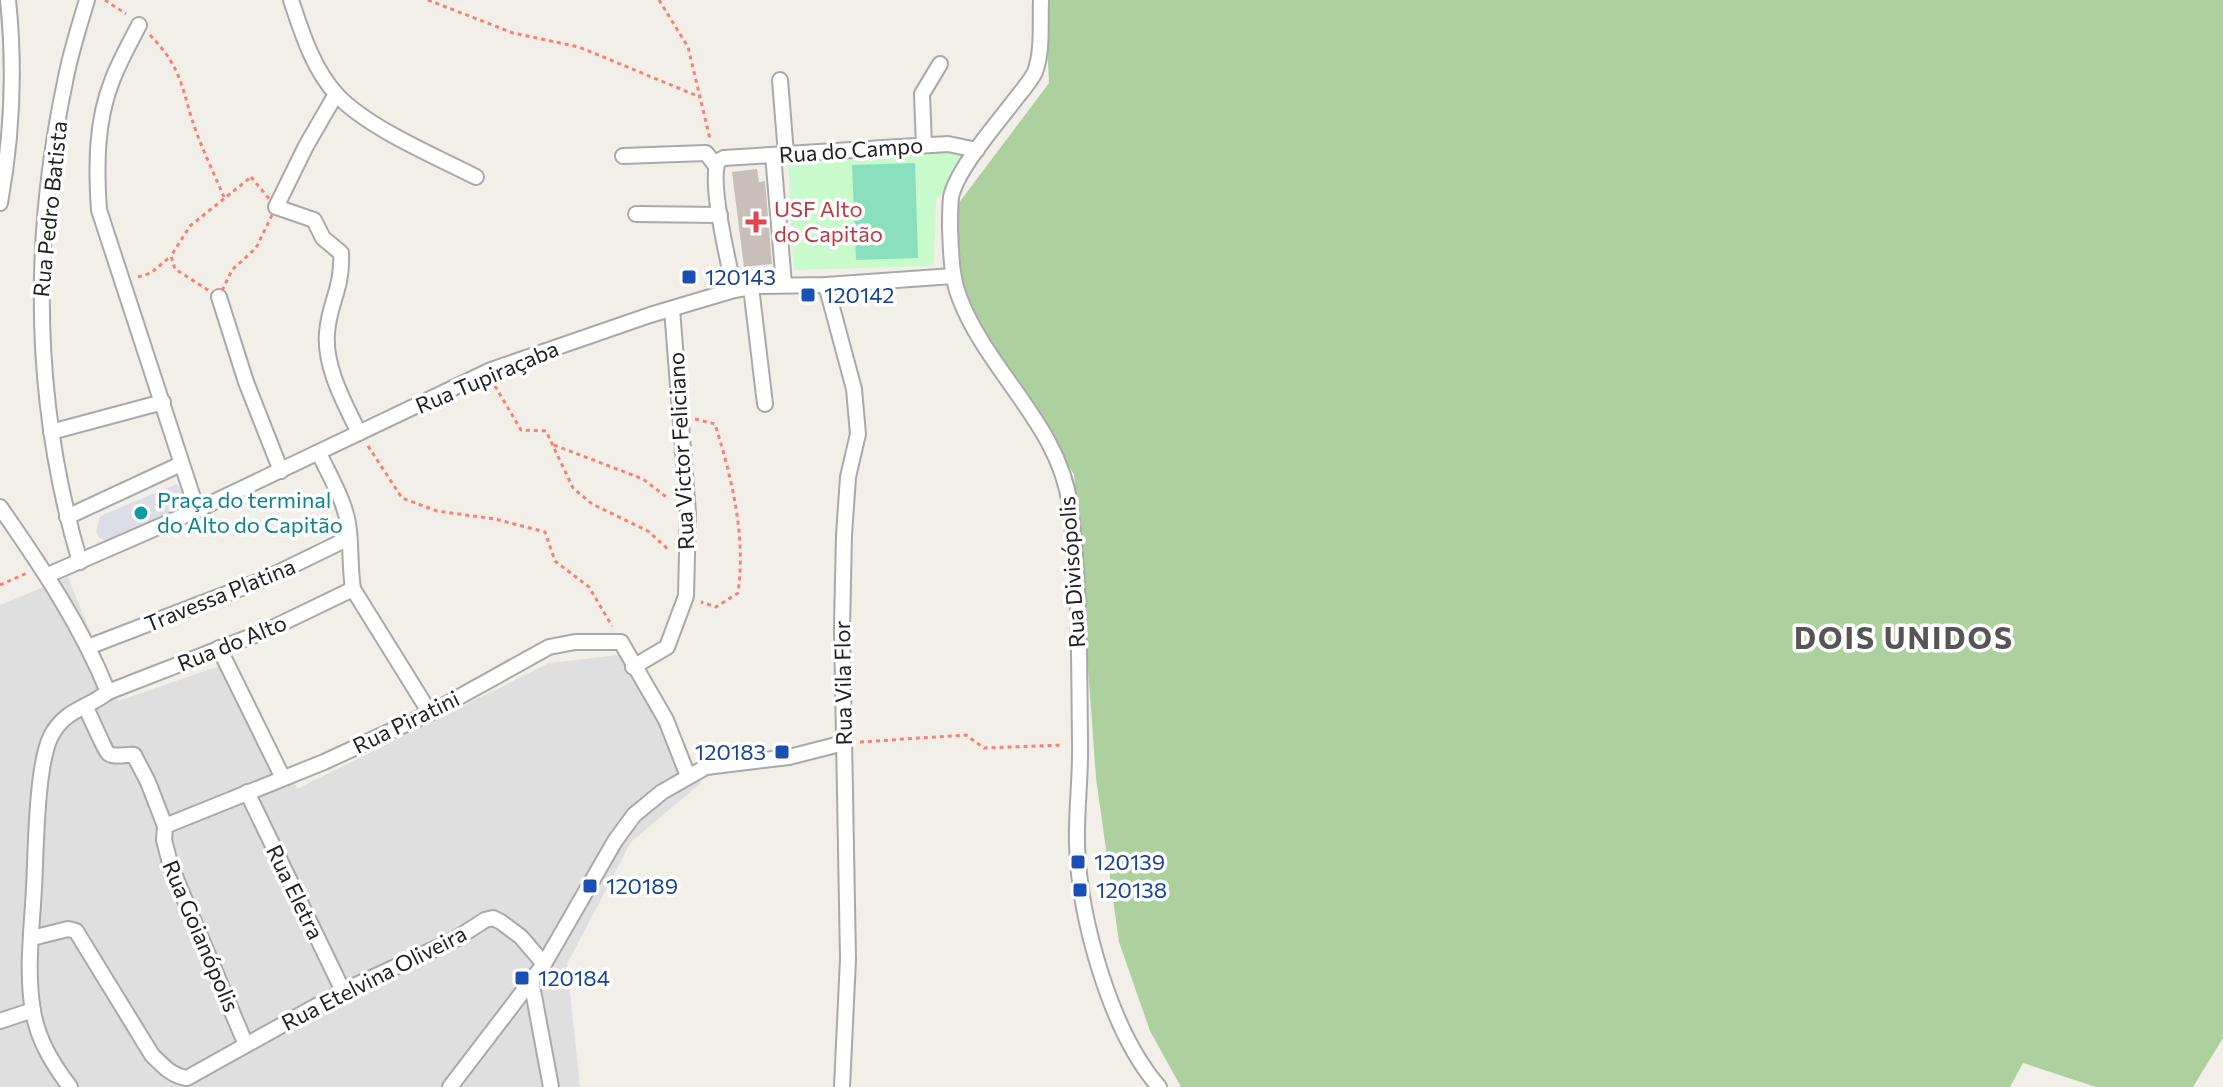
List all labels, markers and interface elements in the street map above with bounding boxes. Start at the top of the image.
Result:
street label: Rua Pedro Batista [27,120,72,298]
street label: Rua do Campo [778,131,924,168]
place label: USF Alto do Capitão [774,195,883,247]
marker: USF Alto do Capitão [745,211,767,233]
place label: 120143 [705,263,776,290]
marker: 120143 [680,268,698,286]
place label: 120142 [824,281,894,308]
marker: 120142 [799,286,817,304]
street label: Rua Tupiraçaba [411,334,562,419]
street label: Rua Victor Feliciano [662,351,699,551]
place label: Praça do terminal do Alto do Capitão [157,486,343,538]
street label: Rua Divisópolis [1053,495,1090,649]
marker: Praça do terminal do Alto do Capitão [132,504,150,522]
street label: Travessa Platina [141,552,299,637]
street label: Rua do Alto [173,608,290,677]
district label: DOIS UNIDOS [1794,618,2014,655]
street label: Rua Vila Flor [828,620,857,746]
street label: Rua Piratini [348,684,463,759]
place label: 120183 [695,738,766,765]
marker: 120183 [773,743,791,761]
street label: Rua Eletra [261,840,330,943]
place label: 120139 [1094,848,1165,875]
marker: 120139 [1069,853,1087,871]
street label: Rua Goianópolis [157,856,246,1016]
place label: 120189 [606,872,678,899]
place label: 120138 [1096,876,1167,903]
marker: 120189 [581,877,599,895]
marker: 120138 [1071,881,1089,899]
street label: Rua Etelvina Oliveira [277,919,471,1036]
place label: 120184 [538,964,610,991]
marker: 120184 [513,969,531,987]

